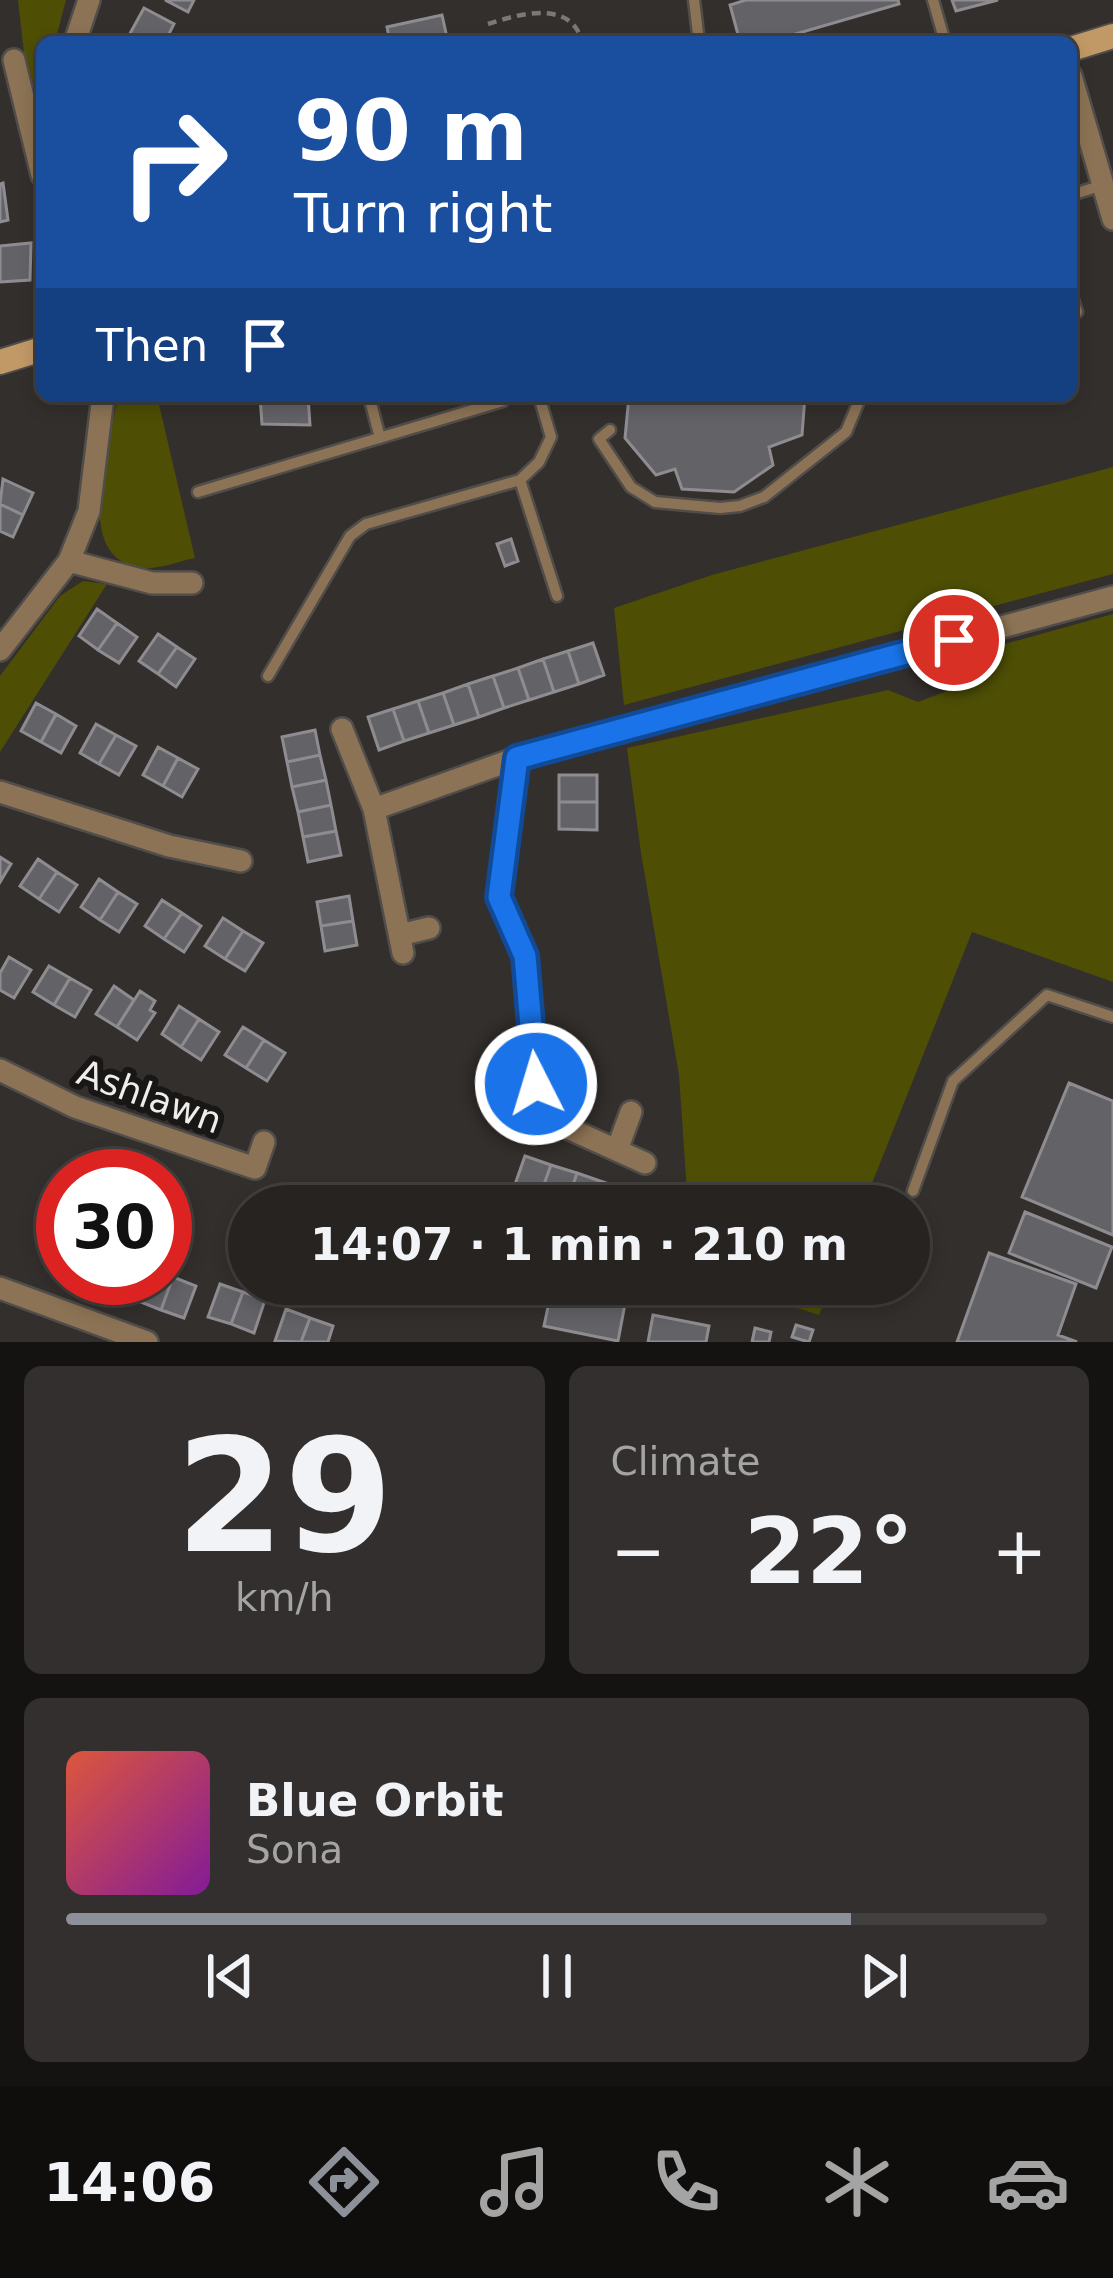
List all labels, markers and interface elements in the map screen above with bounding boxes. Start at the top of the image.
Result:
text: 90 m [294,82,528,180]
icon: right [96,84,252,240]
text: Turn right [294,182,553,245]
icon: arrive [232,312,298,378]
text: Then [96,319,208,372]
pin [903,589,1005,691]
icon: arrive [921,607,987,673]
position arrow [473,1021,599,1147]
street label: Ashlawn [72,1051,228,1141]
speed limit sign: 30 [36,1149,192,1305]
text: 14:07 · 1 min · 210 m [310,1218,848,1271]
text: 29 [176,1406,393,1588]
text: Climate [611,1439,761,1484]
text: 22° [744,1499,914,1604]
text: − [611,1513,666,1590]
text: + [992,1513,1047,1590]
text: km/h [235,1575,333,1620]
text: Blue Orbit [246,1774,504,1827]
text: Sona [246,1827,343,1872]
icon: previous [197,1943,263,2009]
icon: pause [524,1943,590,2009]
icon: next [851,1943,917,2009]
icon: directions [302,2140,386,2224]
icon: music [473,2140,557,2224]
icon: phone [644,2140,728,2224]
icon: climate [815,2140,899,2224]
icon: car [986,2140,1070,2224]
text: 14:06 [43,2151,215,2214]

